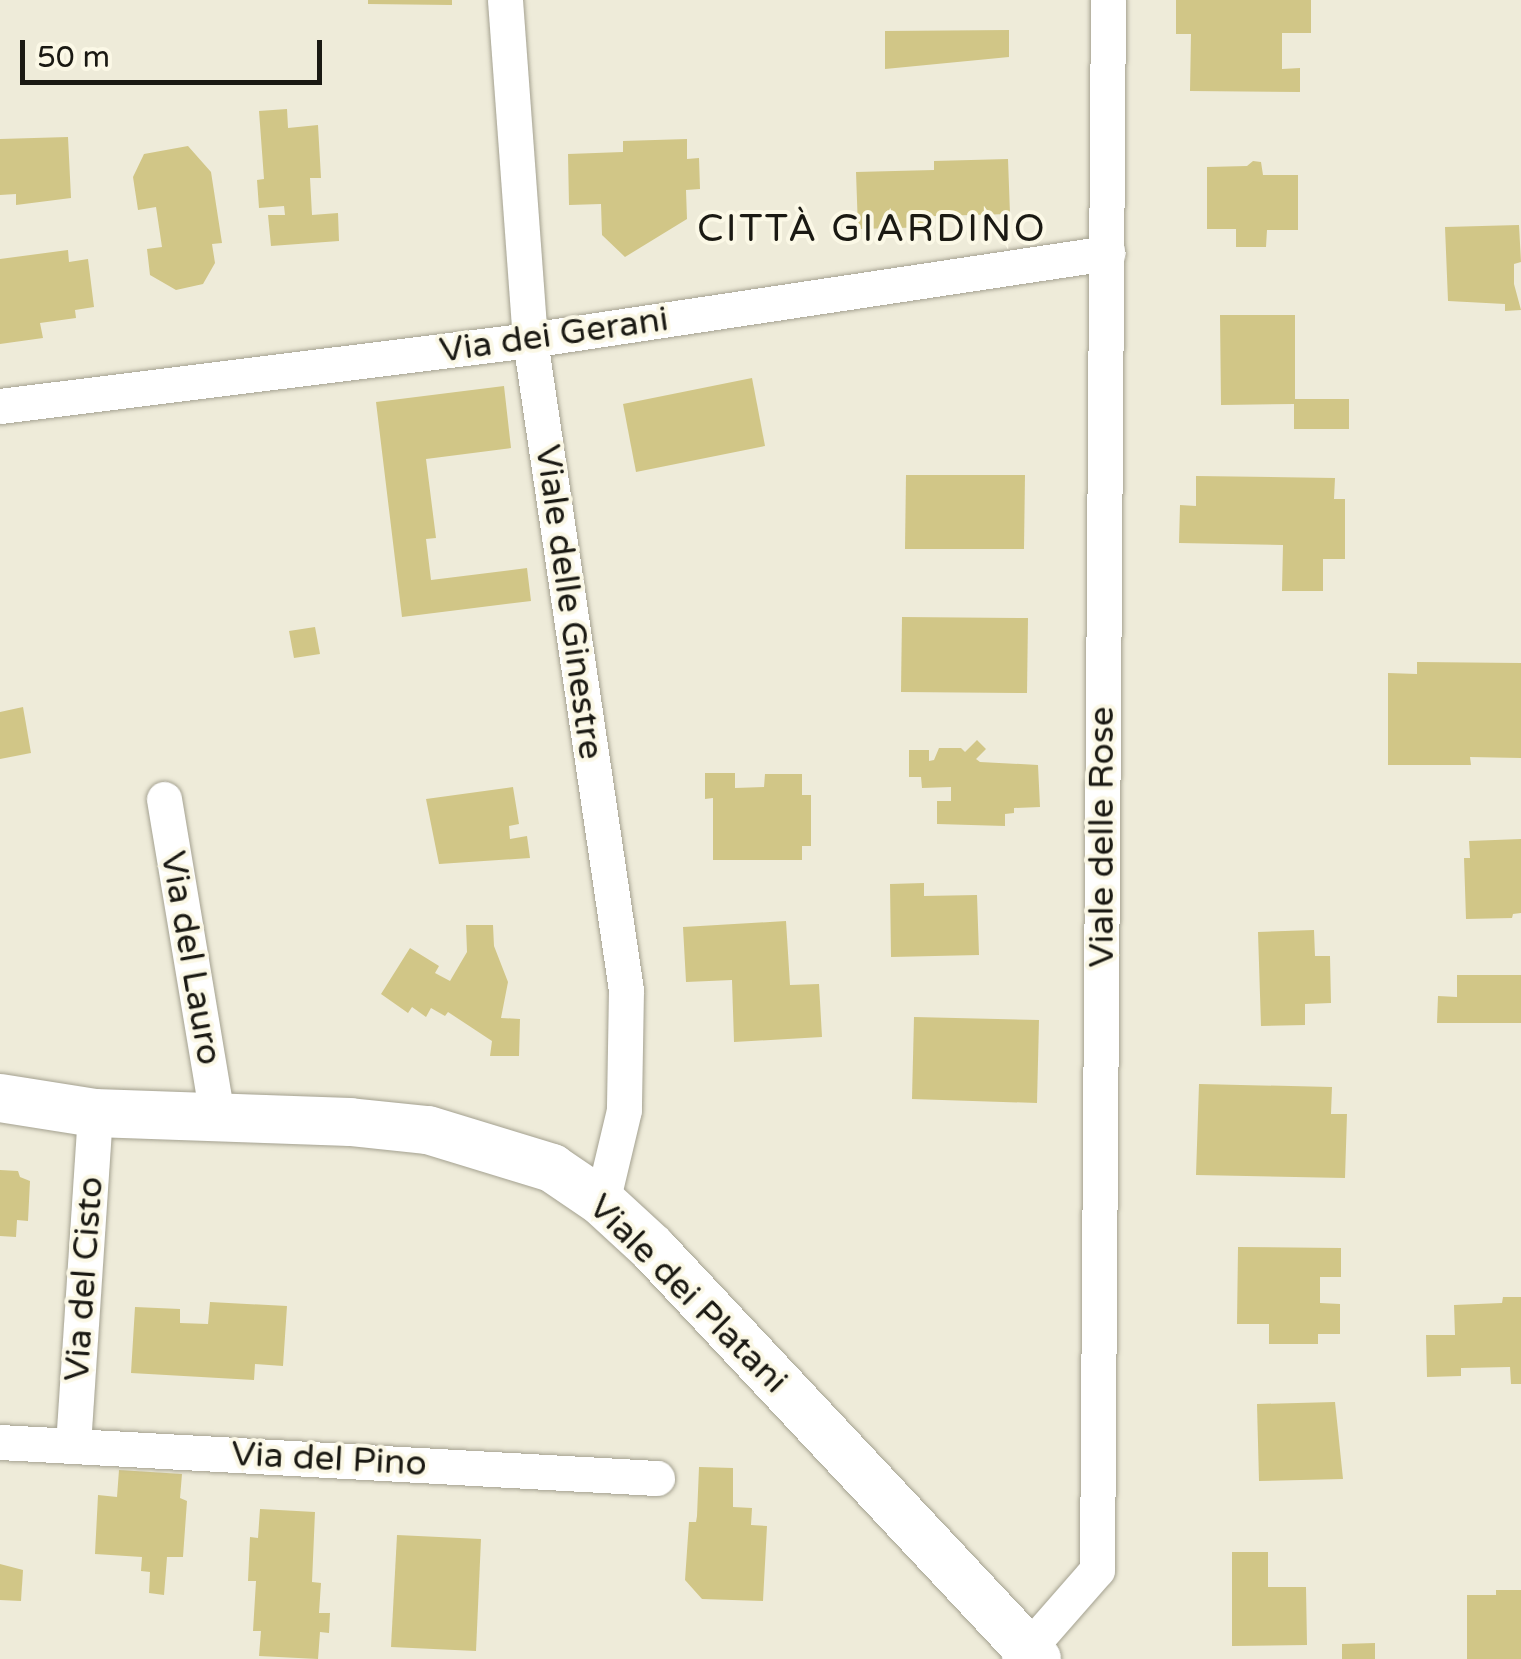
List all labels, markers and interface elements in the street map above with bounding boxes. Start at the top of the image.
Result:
scale bar [25,20,328,82]
text: 50 m [37,39,110,76]
district label: CITTÀ GIARDINO [697,207,1047,253]
street label: Via dei Gerani [437,298,671,372]
street label: Viale delle Ginestre [526,442,612,762]
street label: Viale delle Rose [1081,707,1123,967]
street label: Via del Lauro [152,848,230,1068]
street label: Via del Cisto [56,1175,112,1383]
street label: Viale dei Platani [580,1186,796,1402]
street label: Via del Pino [230,1433,428,1485]

